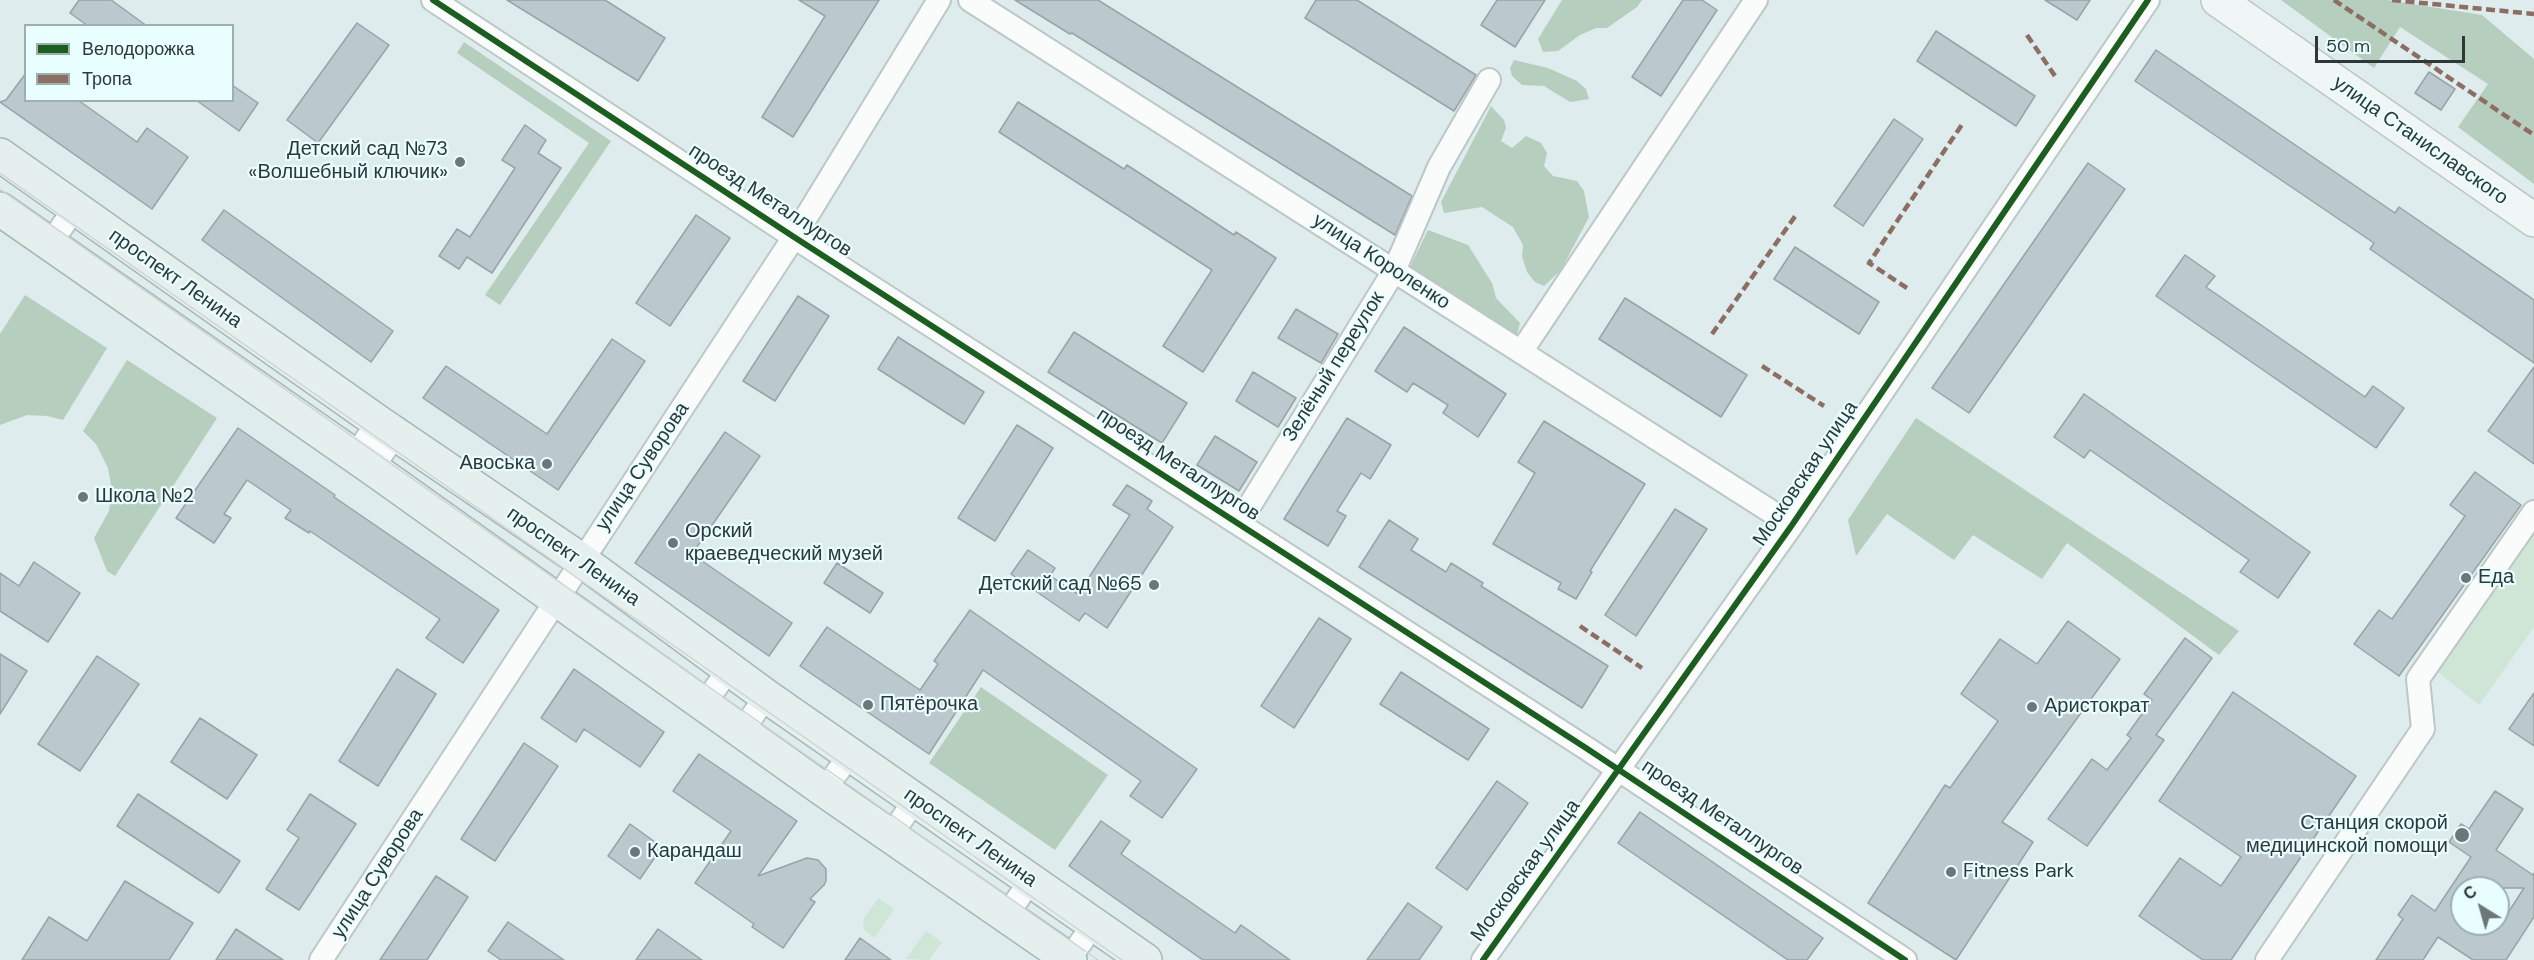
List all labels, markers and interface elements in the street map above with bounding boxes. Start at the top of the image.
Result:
legend [24,24,234,102]
scale bar [2318,24,2468,62]
text: 50 m [2326,34,2370,58]
text: Велодорожка [82,37,194,61]
text: Тропа [82,67,132,91]
street label: улица Станиславского [2328,71,2512,211]
place label: Детский сад №73 «Волшебный ключик» [248,138,448,185]
street label: проезд Металлургов [684,139,856,263]
marker: Детский сад №73 «Волшебный ключик» [453,155,467,169]
street label: улица Короленко [1308,209,1454,315]
street label: проспект Ленина [104,224,246,334]
street label: Зелёный переулок [1278,287,1390,447]
street label: Московская улица [1749,397,1863,551]
street label: улица Суворова [591,398,695,536]
street label: проезд Металлургов [1092,403,1264,527]
place label: Авоська [459,452,535,476]
marker: Авоська [540,457,554,471]
place label: Школа №2 [95,485,194,509]
marker: Школа №2 [76,490,90,504]
street label: проспект Ленина [502,502,644,612]
place label: Орский краеведческий музей [685,520,883,567]
marker: Орский краеведческий музей [666,536,680,550]
place label: Еда [2478,566,2514,590]
marker: Еда [2459,571,2473,585]
place label: Детский сад №65 [979,573,1142,597]
marker: Детский сад №65 [1147,578,1161,592]
place label: Пятёрочка [880,693,978,717]
place label: Аристократ [2044,695,2149,719]
marker: Пятёрочка [861,698,875,712]
marker: Аристократ [2025,700,2039,714]
street label: проезд Металлургов [1637,755,1807,881]
street label: проспект Ленина [899,783,1041,893]
street label: Московская улица [1466,795,1586,947]
street label: улица Суворова [327,805,429,943]
place label: Станция скорой медицинской помощи [2246,812,2448,859]
marker: Станция скорой медицинской помощи [2453,826,2471,844]
place label: Карандаш [647,840,742,864]
marker: Карандаш [628,845,642,859]
place label: Fitness Park [1963,860,2074,884]
marker: Fitness Park [1944,865,1958,879]
north arrow [2450,876,2510,936]
text: С [2459,881,2481,905]

